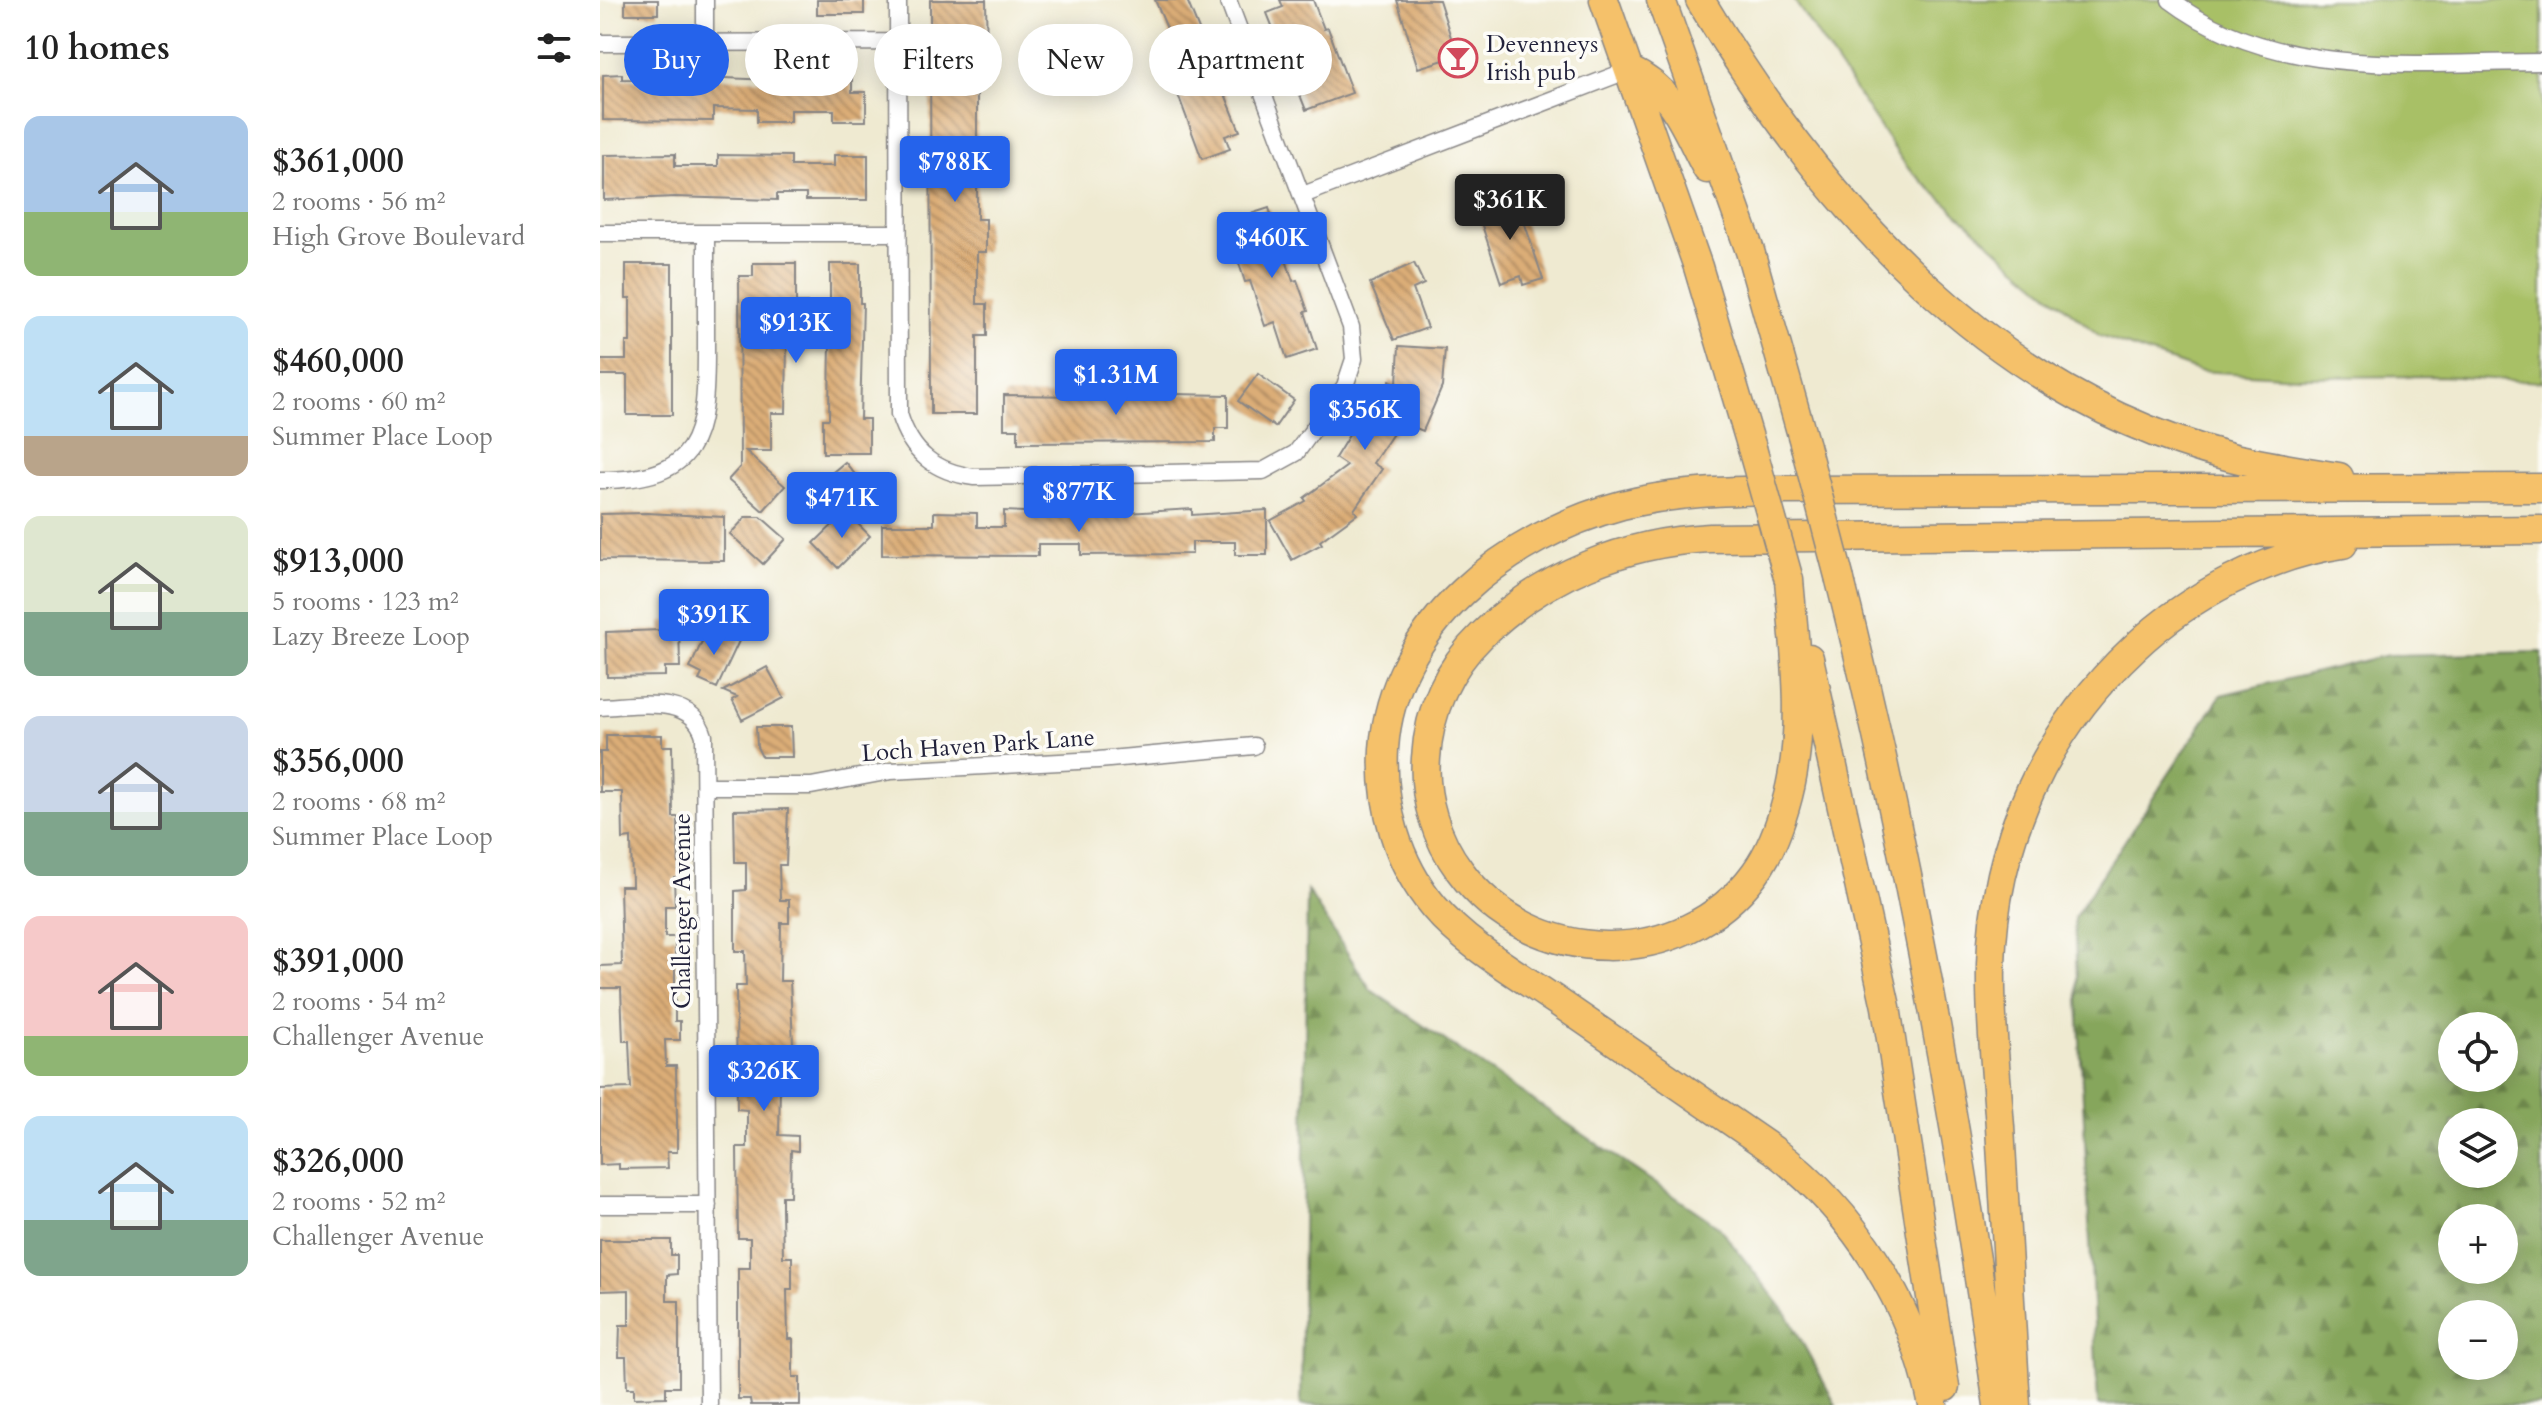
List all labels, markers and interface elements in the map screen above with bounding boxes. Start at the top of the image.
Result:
chip: Buy [624,24,729,96]
chip: Rent [745,24,858,96]
chip: Filters [874,24,1002,96]
chip: New [1018,24,1133,96]
chip: Apartment [1149,24,1332,96]
text: 10 homes [24,25,170,71]
icon: filters [532,26,576,70]
place label: Devenneys Irish pub [1486,28,1598,89]
bar icon: Devenneys Irish pub [1437,37,1479,79]
pin: $788K [899,136,1011,204]
text: $361,000 [272,138,404,184]
text: $788K [918,144,992,179]
icon: home [88,148,184,244]
pin: $361K [1454,174,1566,242]
text: $361K [1473,182,1547,217]
text: 2 rooms · 56 m² [272,184,445,219]
pin: $460K [1216,212,1328,280]
text: High Grove Boulevard [272,219,525,254]
text: $460K [1235,220,1309,255]
pin: $913K [740,297,852,365]
text: $913K [759,305,833,340]
text: $460,000 [272,338,404,384]
icon: home [88,348,184,444]
pin: $1.31M [1051,349,1181,417]
text: $1.31M [1073,357,1159,392]
text: 2 rooms · 60 m² [272,384,445,419]
pin: $356K [1309,384,1421,452]
text: $356K [1328,392,1402,427]
text: Summer Place Loop [272,419,493,454]
pin: $877K [1023,466,1135,534]
pin: $471K [786,472,898,540]
text: $877K [1042,474,1116,509]
text: $471K [805,480,879,515]
text: $913,000 [272,538,404,584]
icon: home [88,548,184,644]
text: 5 rooms · 123 m² [272,584,459,619]
pin: $391K [658,589,770,657]
text: $391K [677,597,751,632]
text: Lazy Breeze Loop [272,619,470,654]
street label: Loch Haven Park Lane [860,721,1096,770]
text: $356,000 [272,738,404,784]
icon: home [88,748,184,844]
text: 2 rooms · 68 m² [272,784,445,819]
street label: Challenger Avenue [666,813,699,1009]
text: Summer Place Loop [272,819,493,854]
text: $391,000 [272,938,404,984]
icon: home [88,948,184,1044]
text: 2 rooms · 54 m² [272,984,445,1019]
map controls [2438,1012,2518,1380]
button: locate [2438,1012,2518,1092]
text: Challenger Avenue [272,1019,484,1054]
pin: $326K [708,1045,820,1113]
text: $326K [727,1053,801,1088]
button: layers [2438,1108,2518,1188]
text: $326,000 [272,1138,404,1184]
icon: home [88,1148,184,1244]
text: 2 rooms · 52 m² [272,1184,445,1219]
button: + [2438,1204,2518,1284]
text: Challenger Avenue [272,1219,484,1254]
button: − [2438,1300,2518,1380]

